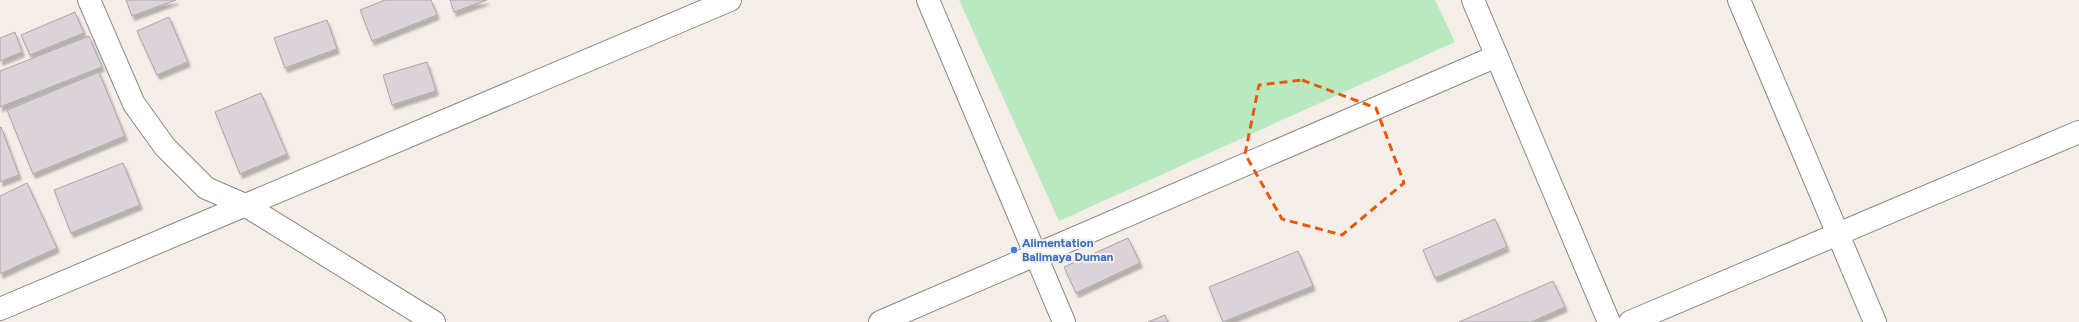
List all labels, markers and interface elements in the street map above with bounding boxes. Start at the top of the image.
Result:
place label: Alimentation Balimaya Duman [1022,236,1114,264]
marker: Alimentation Balimaya Duman [1009,245,1019,255]

